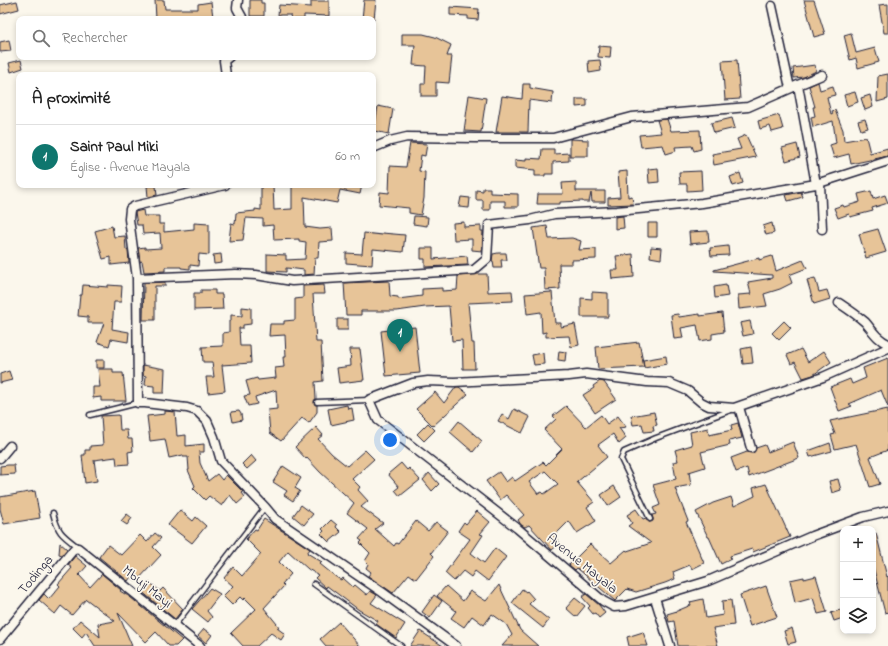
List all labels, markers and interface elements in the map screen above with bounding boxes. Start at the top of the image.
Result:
search box [16,16,376,60]
icon: search [30,27,52,49]
text: Rechercher [62,27,127,49]
text: À proximité [32,86,110,111]
text: Saint Paul Miki [70,136,158,158]
text: 1 [43,147,47,166]
text: 60 m [335,147,360,166]
text: Église · Avenue Mayala [70,158,190,177]
pin: 1 [387,319,413,352]
your location [380,430,400,450]
map controls [840,526,876,634]
button: + [840,526,876,562]
street label: Avenue Mayala [541,529,622,600]
street label: Todinga [13,551,60,600]
street label: Mbuji Mayi [117,560,177,615]
button: − [840,562,876,598]
button: layers [840,598,876,634]

